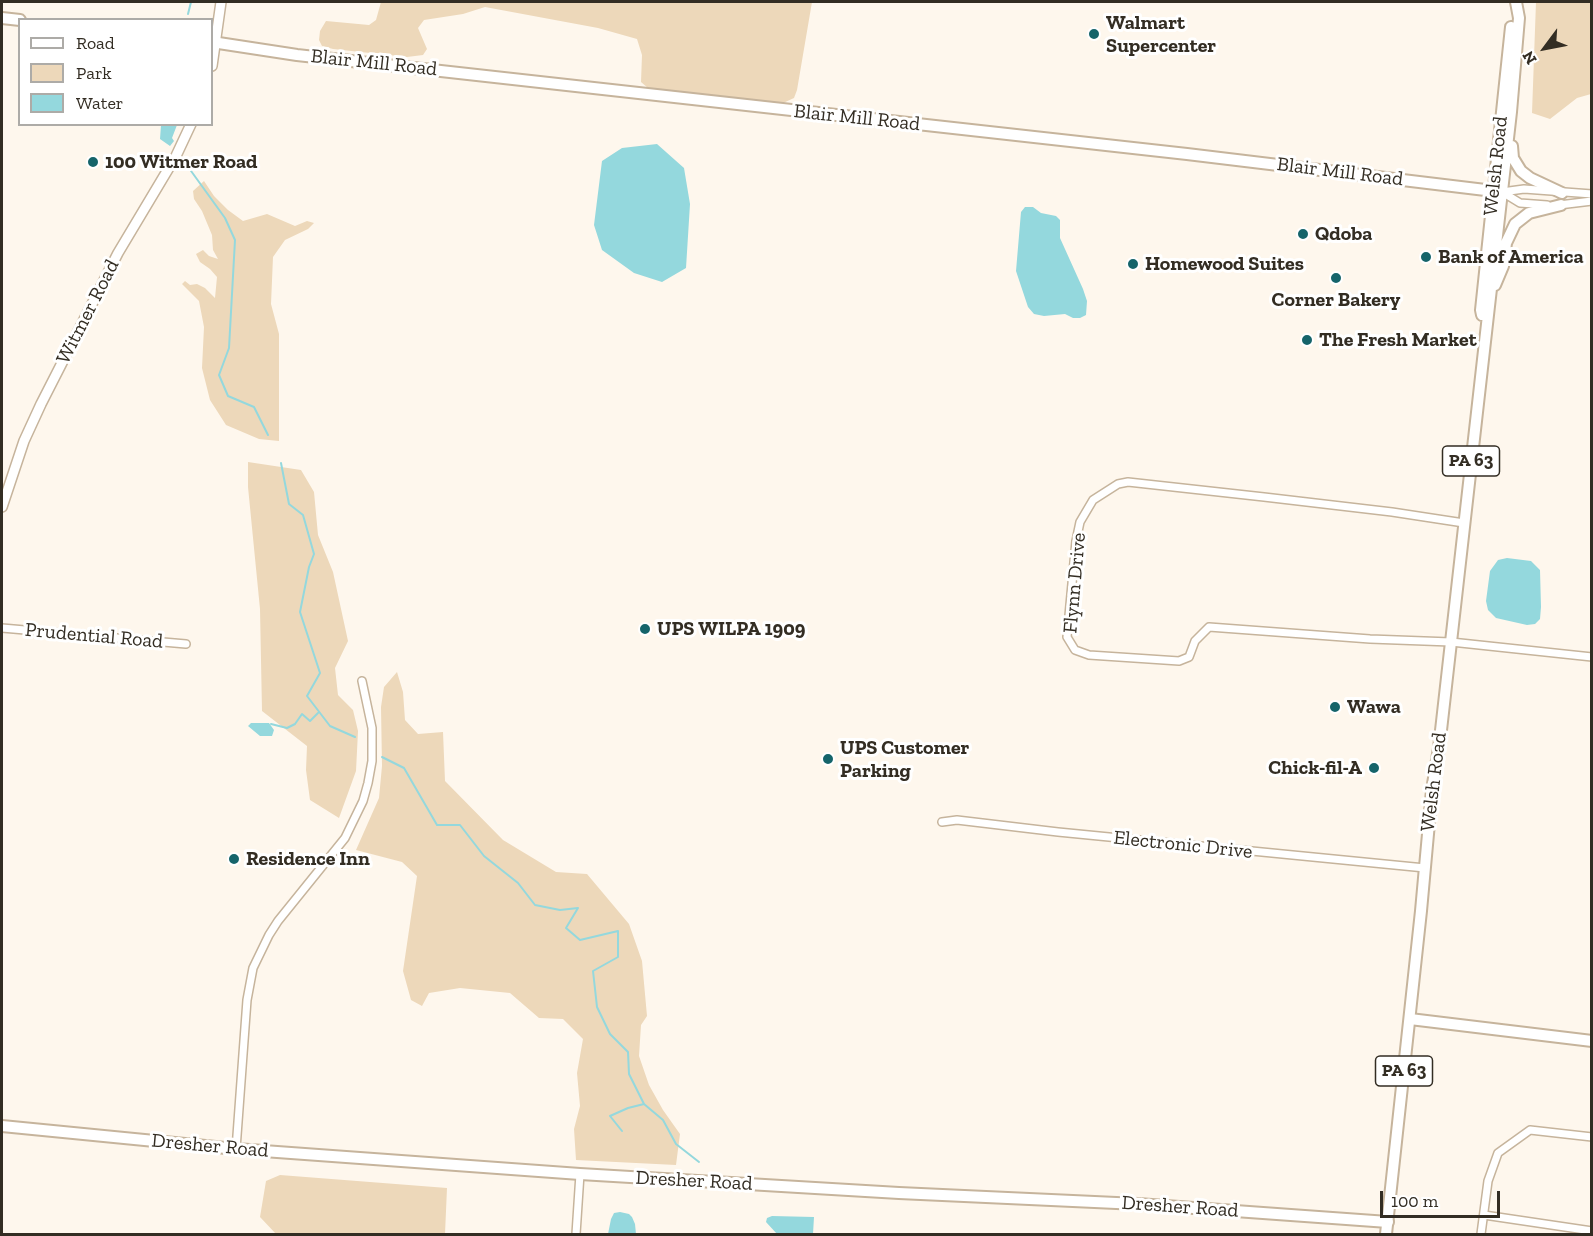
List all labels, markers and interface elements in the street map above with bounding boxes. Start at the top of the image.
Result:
place label: Walmart Supercenter [1106,11,1216,58]
legend [18,18,213,126]
north arrow [1515,18,1575,78]
marker: Walmart Supercenter [1087,27,1101,41]
text: Road [76,32,115,54]
street label: Blair Mill Road [310,44,438,82]
text: N [1518,48,1541,68]
text: Park [76,62,112,84]
text: Water [76,92,123,114]
street label: Blair Mill Road [793,99,921,137]
street label: Welsh Road [1479,115,1513,217]
place label: 100 Witmer Road [105,150,257,174]
street label: Blair Mill Road [1276,152,1404,192]
marker: 100 Witmer Road [86,155,100,169]
place label: Qdoba [1315,222,1372,246]
marker: Qdoba [1296,227,1310,241]
place label: Bank of America [1438,245,1584,269]
marker: Bank of America [1419,250,1433,264]
place label: Homewood Suites [1145,252,1304,276]
street label: Witmer Road [51,256,125,368]
marker: Homewood Suites [1126,257,1140,271]
marker: Corner Bakery [1329,271,1343,285]
place label: Corner Bakery [1272,288,1400,312]
place label: The Fresh Market [1319,328,1477,352]
marker: The Fresh Market [1300,333,1314,347]
road number: PA 63 [1442,446,1500,476]
street label: Flynn Drive [1059,532,1091,634]
place label: UPS WILPA 1909 [657,617,805,641]
street label: Prudential Road [24,618,164,654]
marker: UPS WILPA 1909 [638,622,652,636]
place label: Wawa [1347,695,1401,719]
marker: Wawa [1328,700,1342,714]
street label: Welsh Road [1416,731,1452,833]
place label: UPS Customer Parking [840,736,969,783]
marker: UPS Customer Parking [821,752,835,766]
place label: Chick-fil-A [1268,756,1362,780]
marker: Chick-fil-A [1367,761,1381,775]
street label: Electronic Drive [1112,826,1254,864]
place label: Residence Inn [246,847,370,871]
marker: Residence Inn [227,852,241,866]
road number: PA 63 [1376,1056,1432,1086]
street label: Dresher Road [151,1129,269,1163]
street label: Dresher Road [635,1166,753,1196]
scale bar [1383,1179,1503,1217]
text: 100 m [1391,1190,1438,1212]
street label: Dresher Road [1121,1191,1239,1223]

